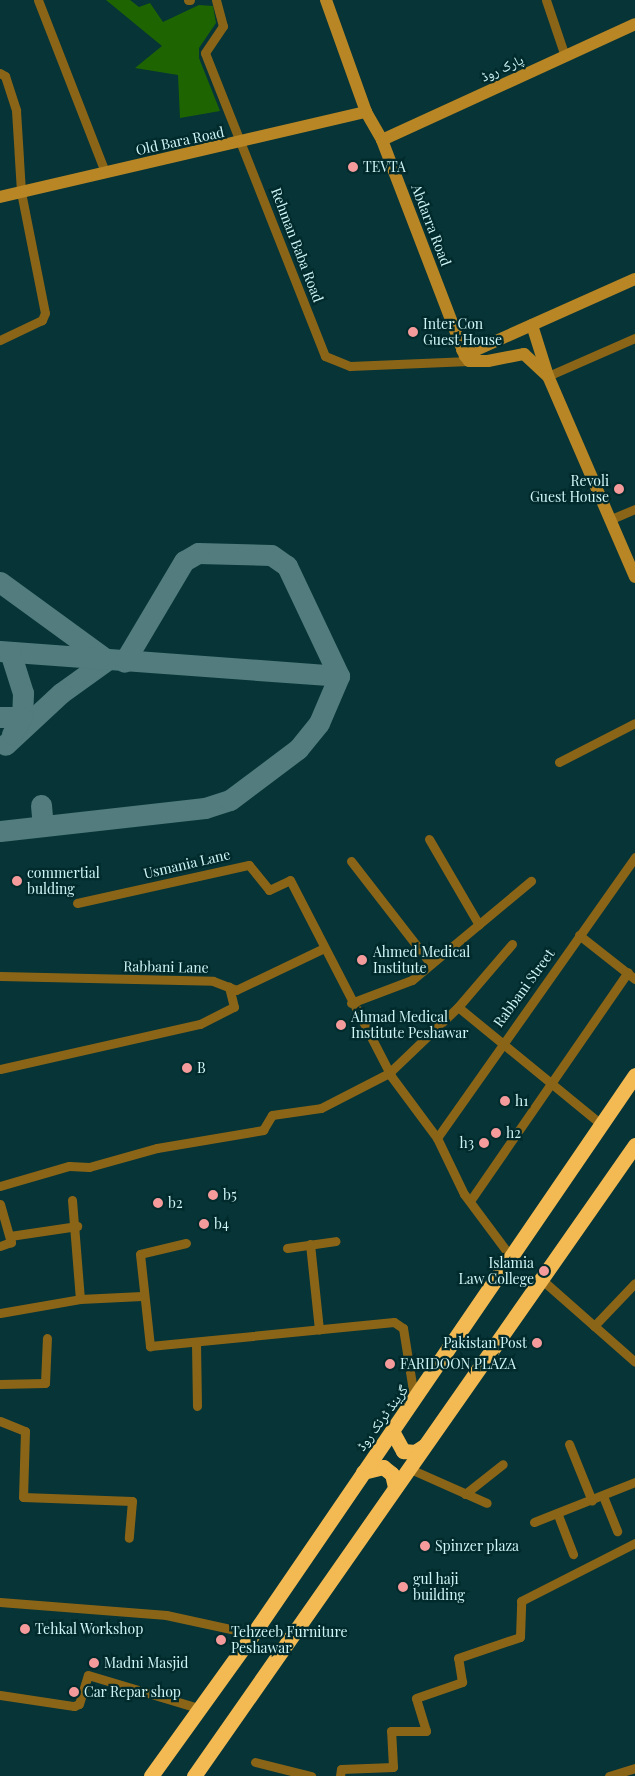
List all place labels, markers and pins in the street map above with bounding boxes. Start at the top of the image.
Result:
place label: TEVTA [363,159,406,175]
marker: TEVTA [347,161,359,173]
place label: Inter Con Guest House [423,316,502,348]
marker: Inter Con Guest House [407,326,419,338]
place label: Revoli Guest House [530,473,609,506]
marker: Revoli Guest House [613,483,625,495]
place label: commertial bulding [27,865,100,898]
marker: commertial bulding [11,875,23,887]
place label: Ahmed Medical Institute [373,944,470,976]
marker: Ahmed Medical Institute [355,953,369,967]
place label: Ahmad Medical Institute Peshawar [351,1009,468,1042]
marker: Ahmad Medical Institute Peshawar [335,1019,347,1031]
place label: B [197,1060,206,1076]
marker: B [181,1062,193,1074]
place label: h1 [515,1093,528,1109]
marker: h1 [499,1095,511,1107]
place label: h2 [506,1125,521,1141]
marker: h2 [490,1127,502,1139]
place label: h3 [459,1135,474,1151]
marker: h3 [478,1137,490,1149]
place label: b5 [223,1187,237,1203]
marker: b5 [207,1189,219,1201]
place label: b2 [168,1195,183,1211]
marker: b2 [152,1197,164,1209]
place label: b4 [214,1216,229,1232]
marker: b4 [198,1218,210,1230]
place label: Islamia Law College [458,1255,534,1288]
marker: Islamia Law College [538,1265,550,1277]
place label: Pakistan Post [443,1335,527,1351]
marker: Pakistan Post [531,1337,543,1349]
place label: FARIDOON PLAZA [400,1356,516,1372]
marker: FARIDOON PLAZA [384,1358,396,1370]
place label: Spinzer plaza [435,1538,519,1554]
marker: Spinzer plaza [419,1540,431,1552]
place label: gul haji building [413,1571,465,1604]
marker: gul haji building [397,1581,409,1593]
place label: Tehkal Workshop [35,1621,144,1637]
marker: Tehkal Workshop [19,1623,31,1635]
place label: Tehzeeb Furniture Peshawar [231,1624,348,1656]
marker: Tehzeeb Furniture Peshawar [215,1634,227,1646]
place label: Madni Masjid [104,1655,189,1671]
marker: Madni Masjid [88,1657,100,1669]
place label: Car Repar shop [84,1684,182,1700]
marker: Car Repar shop [68,1686,80,1698]

